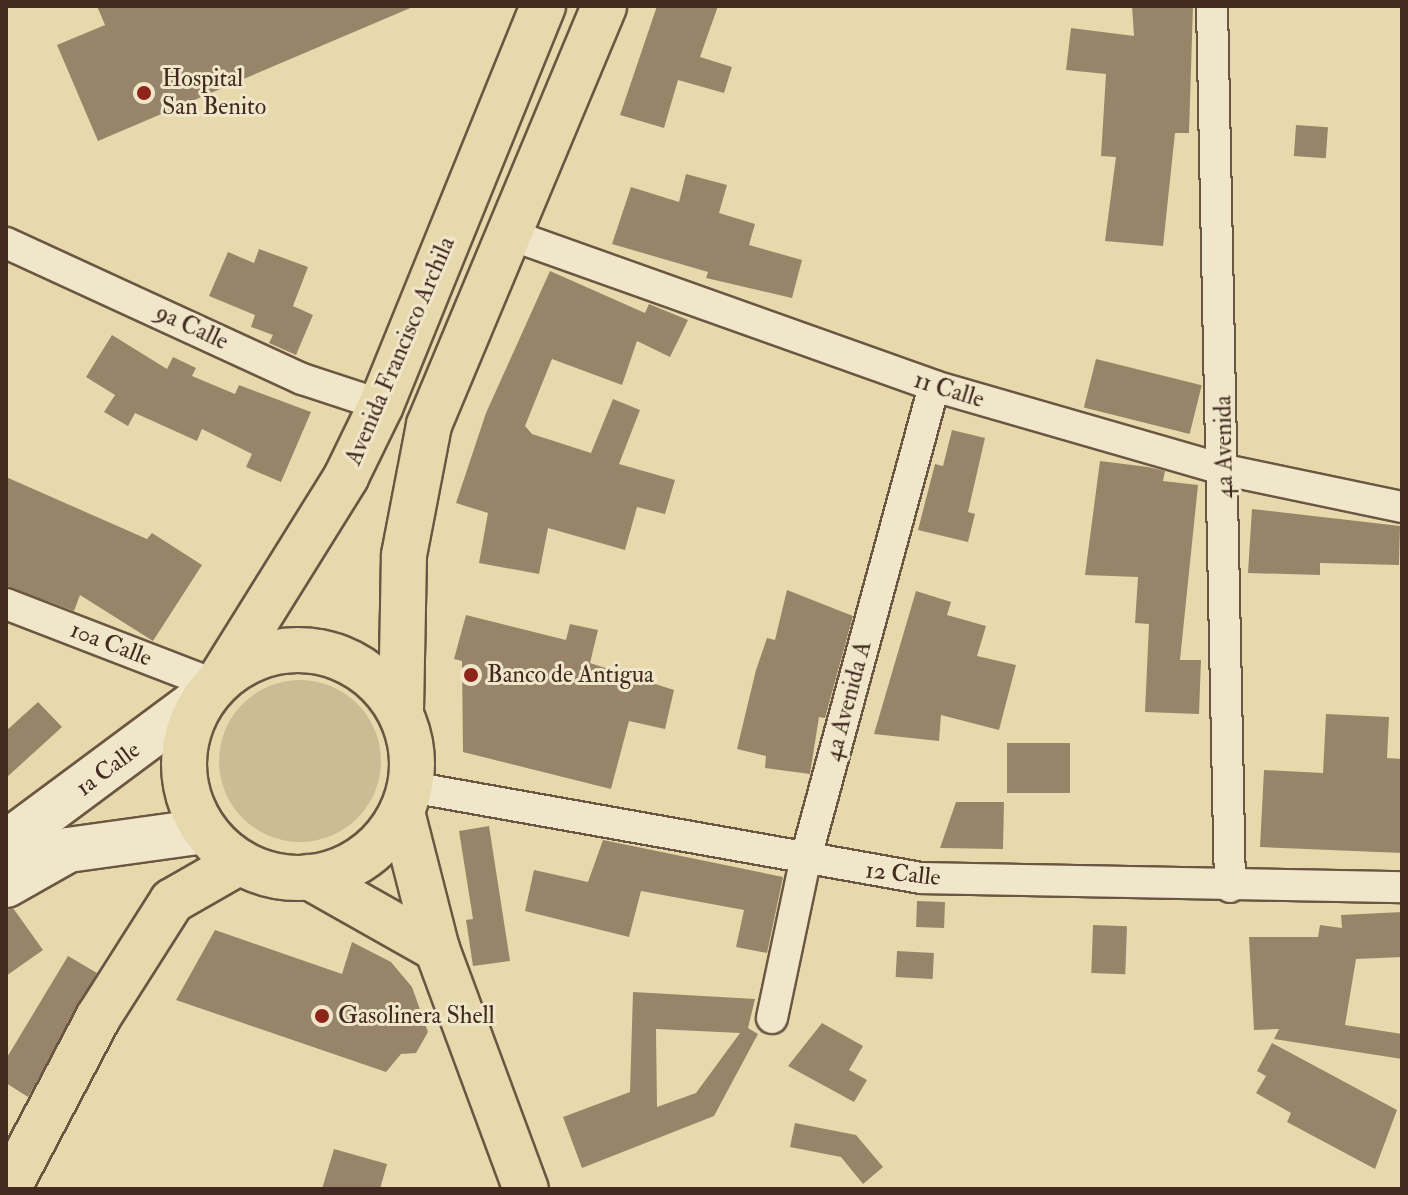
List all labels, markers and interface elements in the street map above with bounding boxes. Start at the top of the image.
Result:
place label: Hospital San Benito [162,65,266,121]
marker: Hospital San Benito [133,82,155,104]
street label: Avenida Francisco Archila [339,233,461,469]
street label: 9a Calle [151,298,233,356]
street label: 11 Calle [910,366,988,414]
street label: 4a Avenida [1209,395,1239,499]
street label: 10a Calle [66,615,156,673]
street label: 4a Avenida A [818,638,878,764]
place label: Banco de Antigua [487,661,654,689]
marker: Banco de Antigua [462,666,480,684]
street label: 1a Calle [70,736,146,802]
street label: 12 Calle [864,856,942,892]
place label: Gasolinera Shell [338,1002,495,1030]
marker: Gasolinera Shell [313,1007,331,1025]

